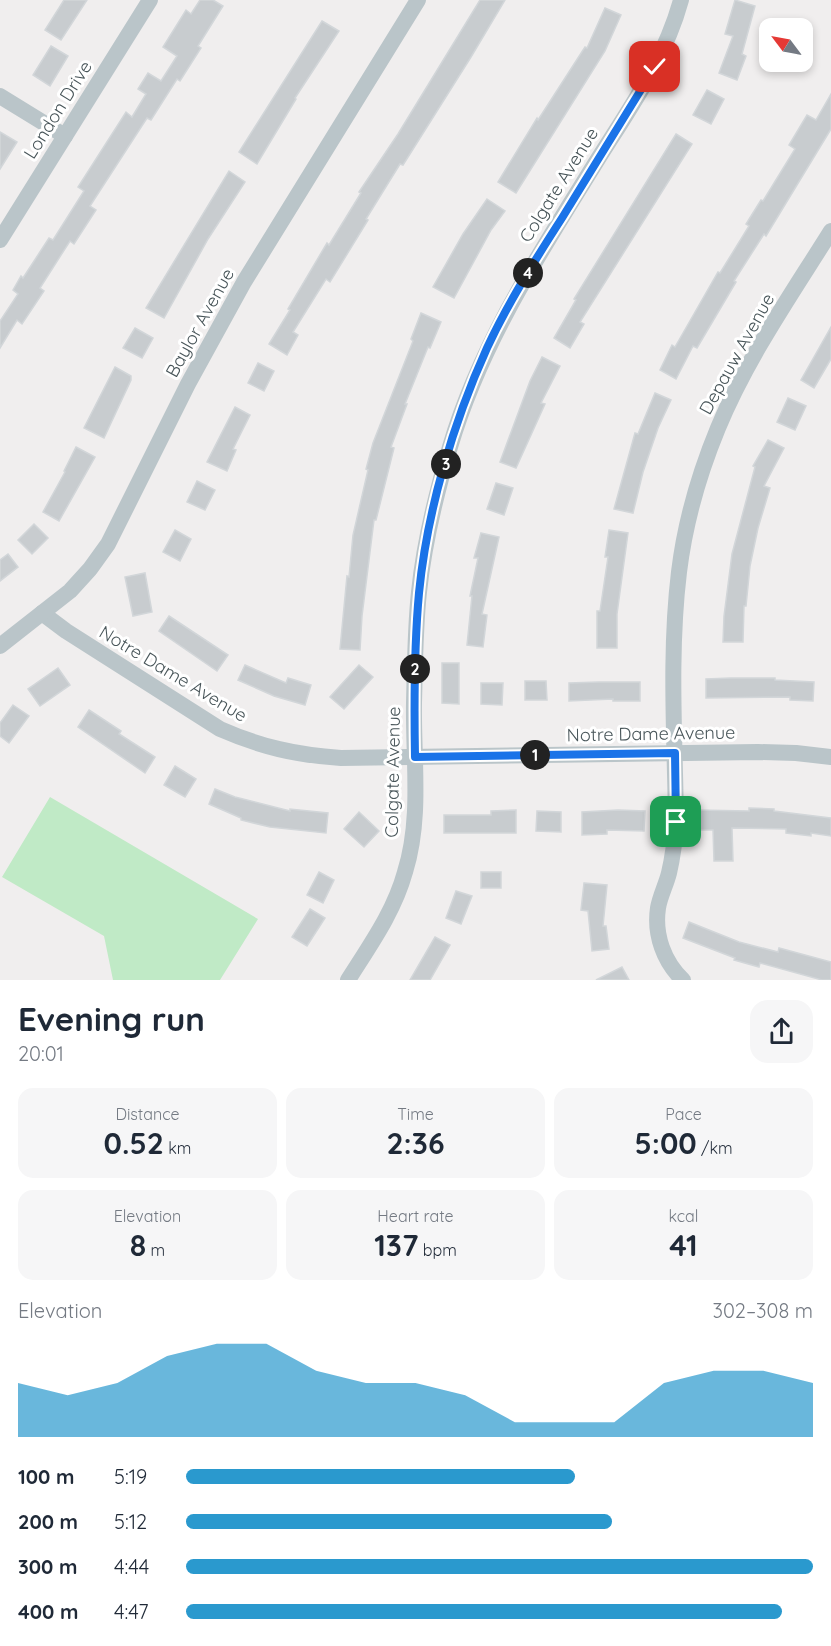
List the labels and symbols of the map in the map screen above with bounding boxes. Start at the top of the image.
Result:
north arrow [759,18,813,72]
pin [629,41,680,92]
street label: London Drive [18,56,97,163]
street label: Colgate Avenue [514,123,603,247]
pin: 4 [513,258,543,288]
street label: Baylor Avenue [160,264,239,381]
street label: Depauw Avenue [694,289,779,418]
pin: 3 [431,449,461,479]
street label: Notre Dame Avenue [95,620,251,727]
pin: 2 [400,654,430,684]
street label: Colgate Avenue [380,706,405,838]
street label: Notre Dame Avenue [566,721,735,746]
pin: 1 [520,740,550,770]
pin [650,796,701,847]

